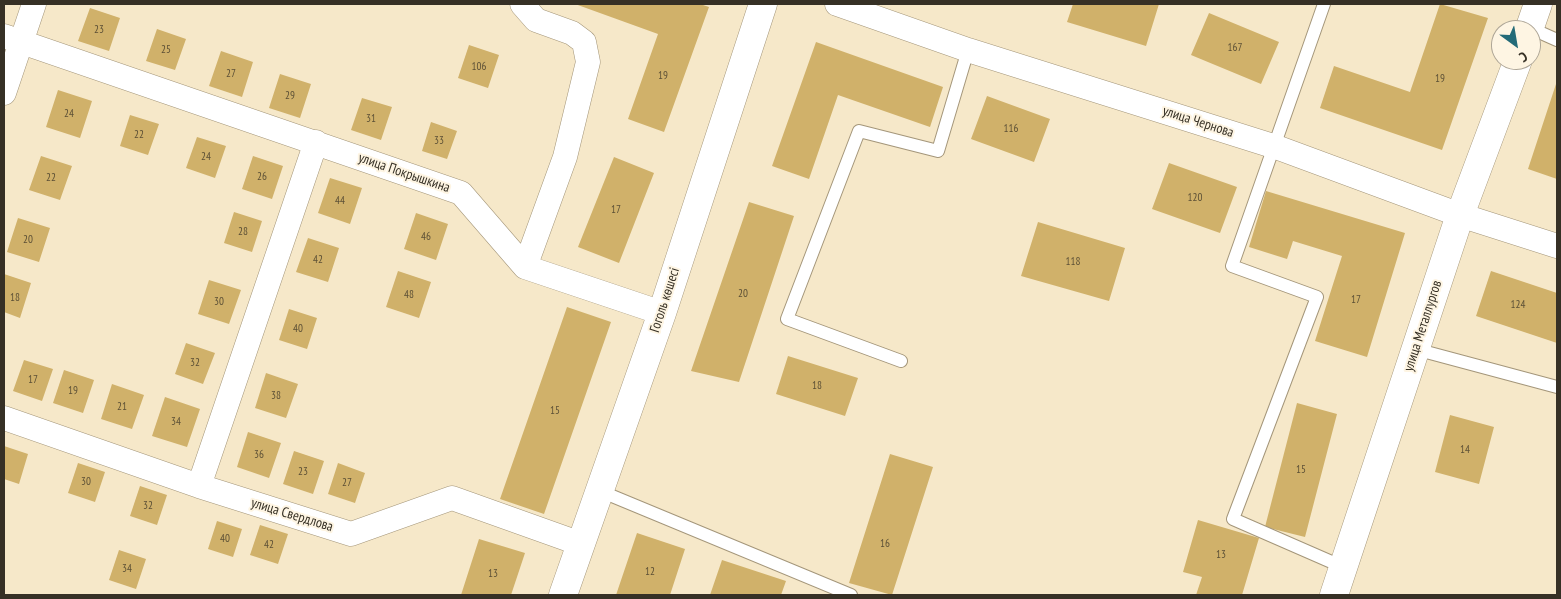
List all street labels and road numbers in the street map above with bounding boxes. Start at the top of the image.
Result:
street label: улица Чернова [1160,103,1236,141]
street label: улица Покрышкина [356,149,452,197]
street label: Гоголь көшесі [647,265,683,335]
street label: улица Металлургов [1400,278,1446,374]
street label: улица Свердлова [249,495,335,535]

